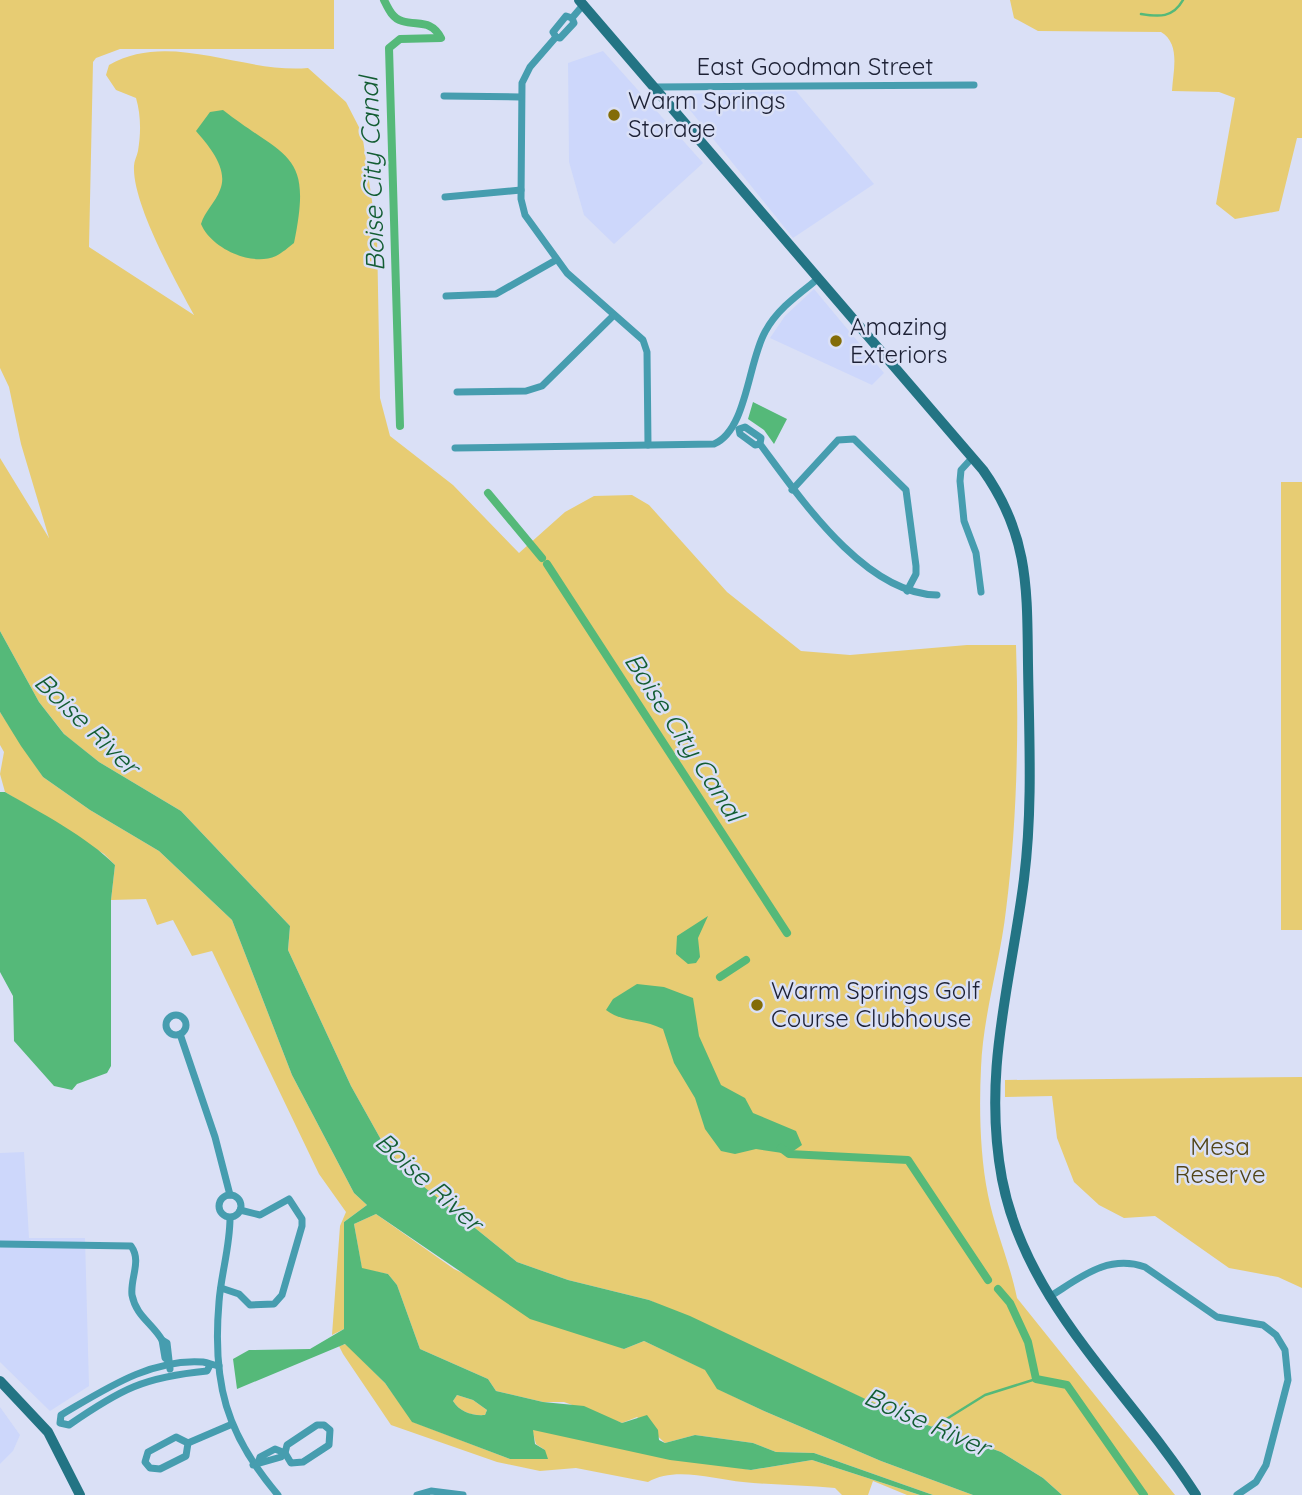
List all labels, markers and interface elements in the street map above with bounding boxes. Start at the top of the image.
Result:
street label: East Goodman Street [697,51,933,81]
water label: Boise City Canal [352,73,391,272]
place label: Warm Springs Storage [628,85,785,143]
marker: Warm Springs Storage [606,107,622,123]
place label: Amazing Exteriors [850,311,947,369]
marker: Amazing Exteriors [828,333,844,349]
water label: Boise City Canal [618,646,753,830]
water label: Boise River [28,665,149,784]
place label: Warm Springs Golf Course Clubhouse [771,975,981,1033]
marker: Warm Springs Golf Course Clubhouse [749,997,765,1013]
water label: Boise River [369,1125,492,1241]
park label: Mesa Reserve [1175,1131,1265,1189]
water label: Boise River [860,1379,998,1465]

